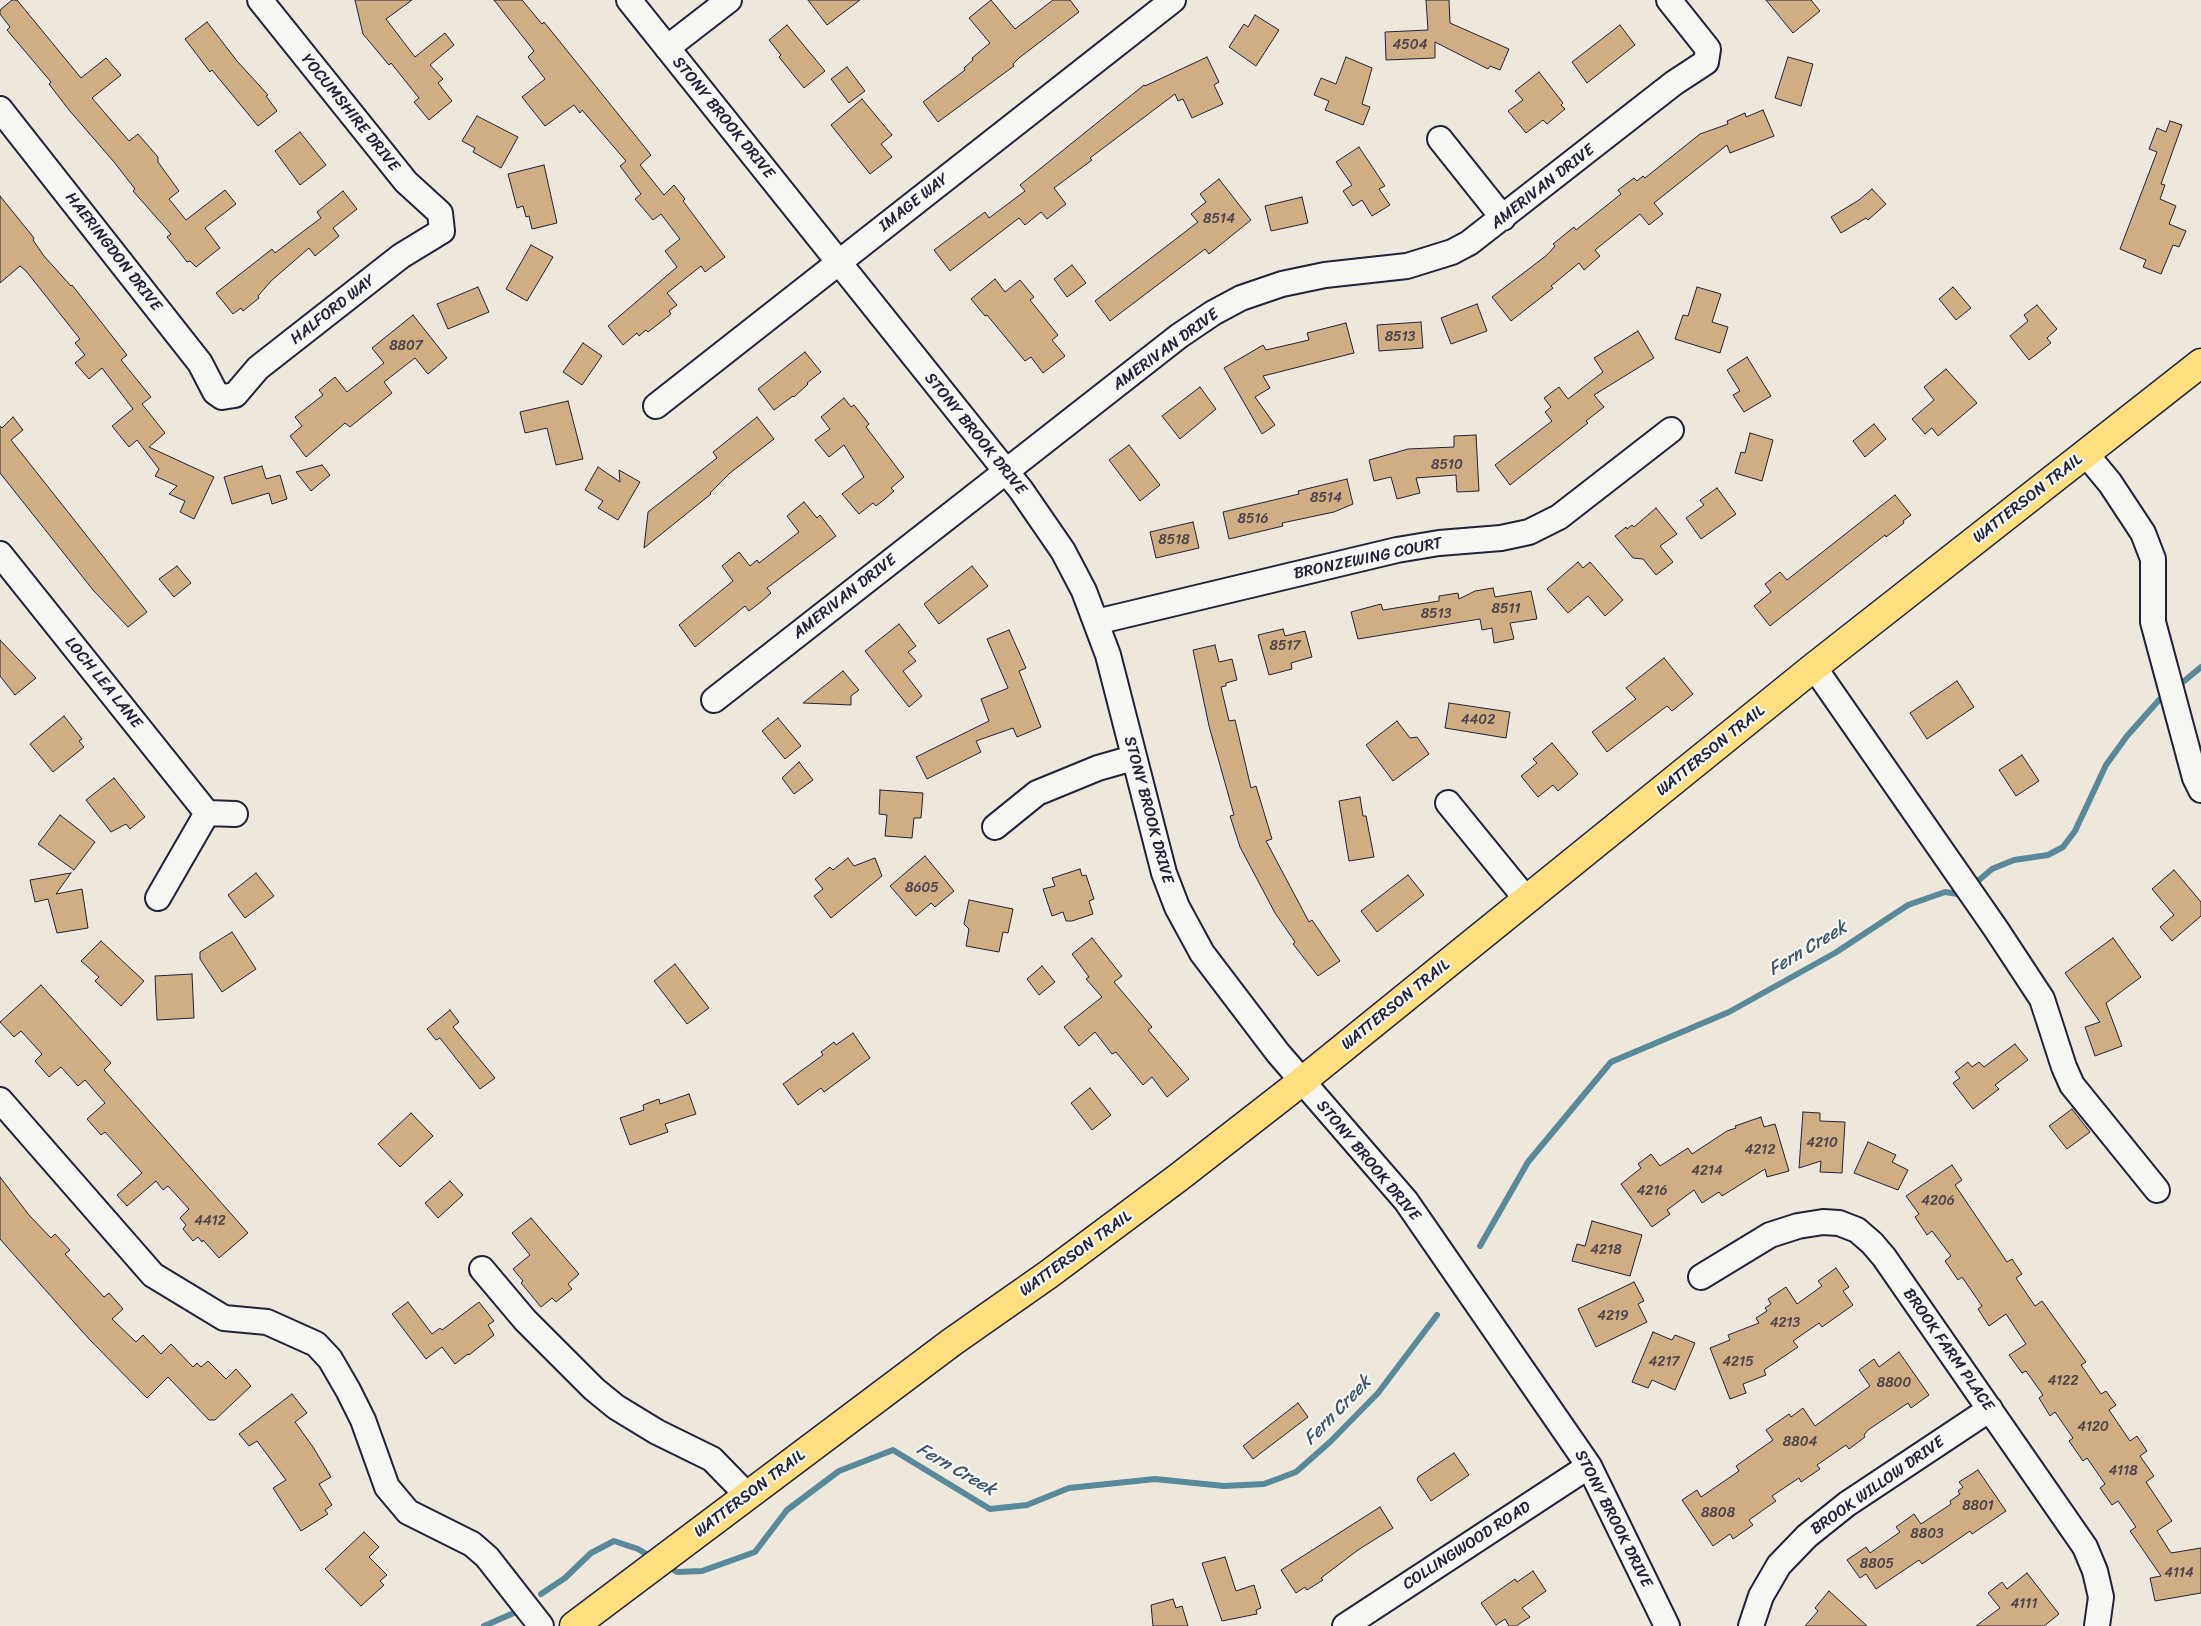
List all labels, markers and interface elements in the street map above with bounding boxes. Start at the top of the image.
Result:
house number: 4504 [1393,37,1427,53]
street label: YOCUMSHIRE DRIVE [297,50,403,176]
street label: STONY BROOK DRIVE [668,53,778,183]
street label: AMERIVAN DRIVE [1487,141,1599,233]
street label: IMAGE WAY [875,170,953,236]
street label: HAERINGDON DRIVE [61,189,165,315]
house number: 8514 [1203,211,1235,227]
street label: HALFORD WAY [287,271,379,349]
street label: AMERIVAN DRIVE [1109,305,1223,395]
house number: 8513 [1385,329,1415,345]
house number: 8807 [389,338,423,354]
street label: STONY BROOK DRIVE [920,369,1030,499]
street label: WATTERSON TRAIL [1969,450,2087,548]
house number: 8510 [1431,457,1463,473]
house number: 8514 [1310,490,1342,506]
house number: 8516 [1238,511,1268,527]
house number: 8518 [1158,532,1190,548]
street label: BRONZEWING COURT [1292,534,1444,584]
street label: AMERIVAN DRIVE [789,551,901,643]
house number: 8511 [1491,601,1521,617]
house number: 8513 [1421,606,1451,622]
street label: LOCH LEA LANE [60,633,146,733]
house number: 8517 [1270,638,1300,654]
street label: WATTERSON TRAIL [1653,701,1769,801]
house number: 4402 [1461,712,1495,728]
street label: STONY BROOK DRIVE [1119,734,1177,886]
house number: 8605 [905,880,939,896]
water label: Fern Creek [1765,917,1851,981]
street label: WATTERSON TRAIL [1338,955,1454,1055]
street label: STONY BROOK DRIVE [1312,1097,1424,1225]
house number: 4210 [1806,1135,1838,1151]
house number: 4212 [1745,1142,1775,1158]
house number: 4214 [1691,1163,1723,1179]
house number: 4216 [1637,1183,1667,1199]
house number: 4206 [1921,1193,1955,1209]
street label: WATTERSON TRAIL [1016,1207,1136,1301]
house number: 4412 [194,1213,226,1229]
house number: 4218 [1590,1242,1622,1258]
street label: BROOK FARM PLACE [1899,1285,1997,1415]
house number: 4219 [1597,1308,1629,1324]
house number: 4213 [1770,1315,1800,1331]
house number: 4217 [1649,1354,1679,1370]
house number: 4215 [1722,1354,1754,1370]
water label: Fern Creek [1300,1372,1376,1450]
house number: 4122 [2048,1373,2078,1389]
house number: 8800 [1877,1375,1911,1391]
house number: 4120 [2077,1419,2109,1435]
street label: BROOK WILLOW DRIVE [1808,1433,1948,1539]
house number: 8804 [1783,1434,1817,1450]
water label: Fern Creek [913,1439,999,1501]
street label: WATTERSON TRAIL [691,1446,809,1542]
street label: STONY BROOK DRIVE [1570,1447,1656,1591]
house number: 4118 [2108,1463,2138,1479]
street label: COLLINGWOOD ROAD [1400,1498,1534,1594]
house number: 8801 [1962,1498,1994,1514]
house number: 8808 [1701,1505,1735,1521]
house number: 8803 [1910,1526,1944,1542]
house number: 8805 [1860,1556,1894,1572]
house number: 4114 [2164,1565,2194,1581]
house number: 4111 [2011,1596,2037,1612]

